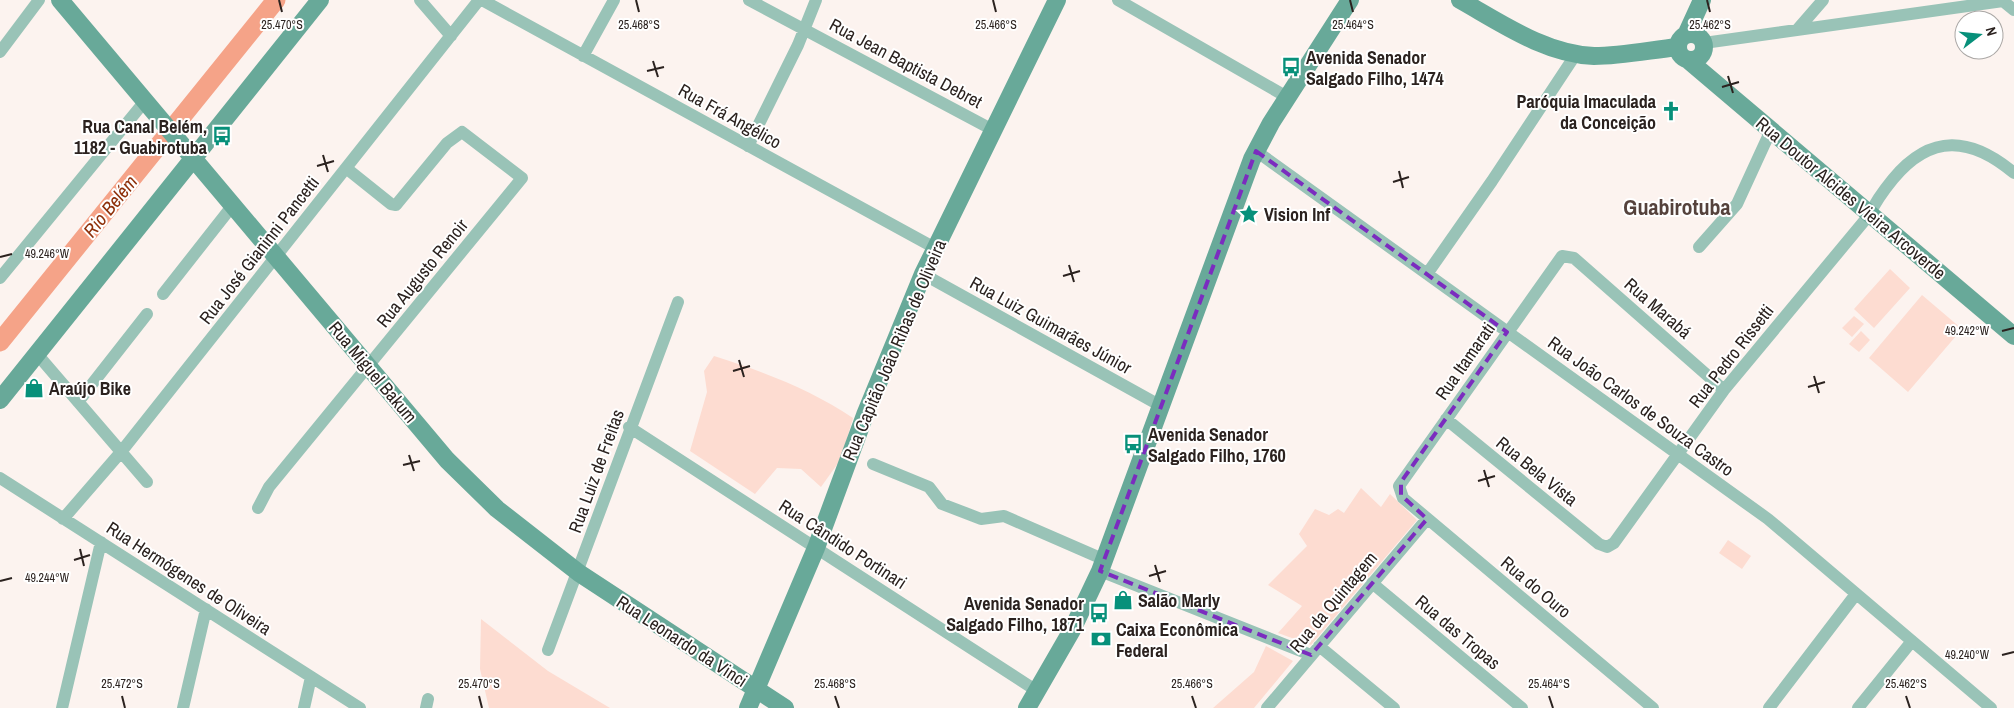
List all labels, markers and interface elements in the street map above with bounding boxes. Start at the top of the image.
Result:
north arrow [1954,10,2004,60]
street label: Rua Jean Baptista Debret [825,12,987,114]
text: 25.470°S [261,17,303,33]
text: 25.468°S [618,17,660,33]
text: 25.466°S [975,17,1017,33]
text: 25.464°S [1332,17,1374,33]
text: 25.462°S [1689,17,1731,33]
text: N [1982,25,2001,38]
place label: Avenida Senador Salgado Filho, 1474 [1306,45,1445,91]
bus stop icon: Avenida Senador Salgado Filho, 1474 [1280,56,1302,78]
street label: Rua Frá Angélico [674,77,786,155]
place label: Paróquia Imaculada da Conceição [1517,89,1657,135]
church icon: Paróquia Imaculada da Conceição [1660,100,1682,122]
street label: Rua Doutor Alcides Vieira Arcoverde [1751,111,1951,285]
place label: Rua Canal Belém, 1182 - Guabirotuba [74,114,208,160]
bus stop icon: Rua Canal Belém, 1182 - Guabirotuba [211,125,233,147]
water label: Rio Belém [77,170,143,242]
street label: Rua José Gianinni Pancetti [193,171,325,329]
district label: Guabirotuba [1623,192,1731,222]
place label: Vision Inf [1264,202,1330,227]
place icon: Vision Inf [1238,203,1260,225]
street label: Rua Augusto Renoir [370,213,474,333]
street label: Rua Capitão João Ribas de Oliveira [836,236,952,464]
text: 49.246°W [25,246,70,262]
street label: Rua Luiz Guimarães Júnior [966,270,1136,380]
street label: Rua Marabá [1619,272,1697,344]
street label: Rua Pedro Rissetti [1683,299,1779,413]
street label: Rua Miguel Bakum [323,316,423,428]
street label: Rua Itamarati [1429,317,1501,405]
text: 49.242°W [1945,323,1990,339]
street label: Rua João Carlos de Souza Castro [1543,330,1739,482]
place label: Araújo Bike [49,376,131,401]
shop icon: Araújo Bike [23,377,45,399]
street label: Rua Luiz de Freitas [562,406,630,536]
place label: Avenida Senador Salgado Filho, 1760 [1148,422,1286,468]
street label: Rua Bela Vista [1491,430,1583,512]
bus stop icon: Avenida Senador Salgado Filho, 1760 [1122,433,1144,455]
street label: Rua Cândido Portinari [774,493,912,595]
street label: Rua Hermógenes de Oliveira [102,515,276,641]
street label: Rua da Quintagem [1283,546,1383,658]
street label: Rua do Ouro [1496,550,1576,624]
text: 49.244°W [25,570,70,586]
place label: Salão Marly [1138,588,1221,613]
street label: Rua Leonardo da Vinci [612,589,752,693]
shop icon: Salão Marly [1112,589,1134,611]
street label: Rua das Tropas [1410,589,1506,675]
place label: Avenida Senador Salgado Filho, 1871 [946,591,1085,637]
bus stop icon: Avenida Senador Salgado Filho, 1871 [1088,602,1110,624]
place label: Caixa Econômica Federal [1116,617,1239,663]
bank icon: Caixa Econômica Federal [1090,628,1112,650]
text: 49.240°W [1945,647,1990,663]
text: 25.472°S [101,676,143,692]
text: 25.470°S [458,676,500,692]
text: 25.468°S [814,676,856,692]
text: 25.466°S [1171,676,1213,692]
text: 25.464°S [1528,676,1570,692]
text: 25.462°S [1885,676,1927,692]

